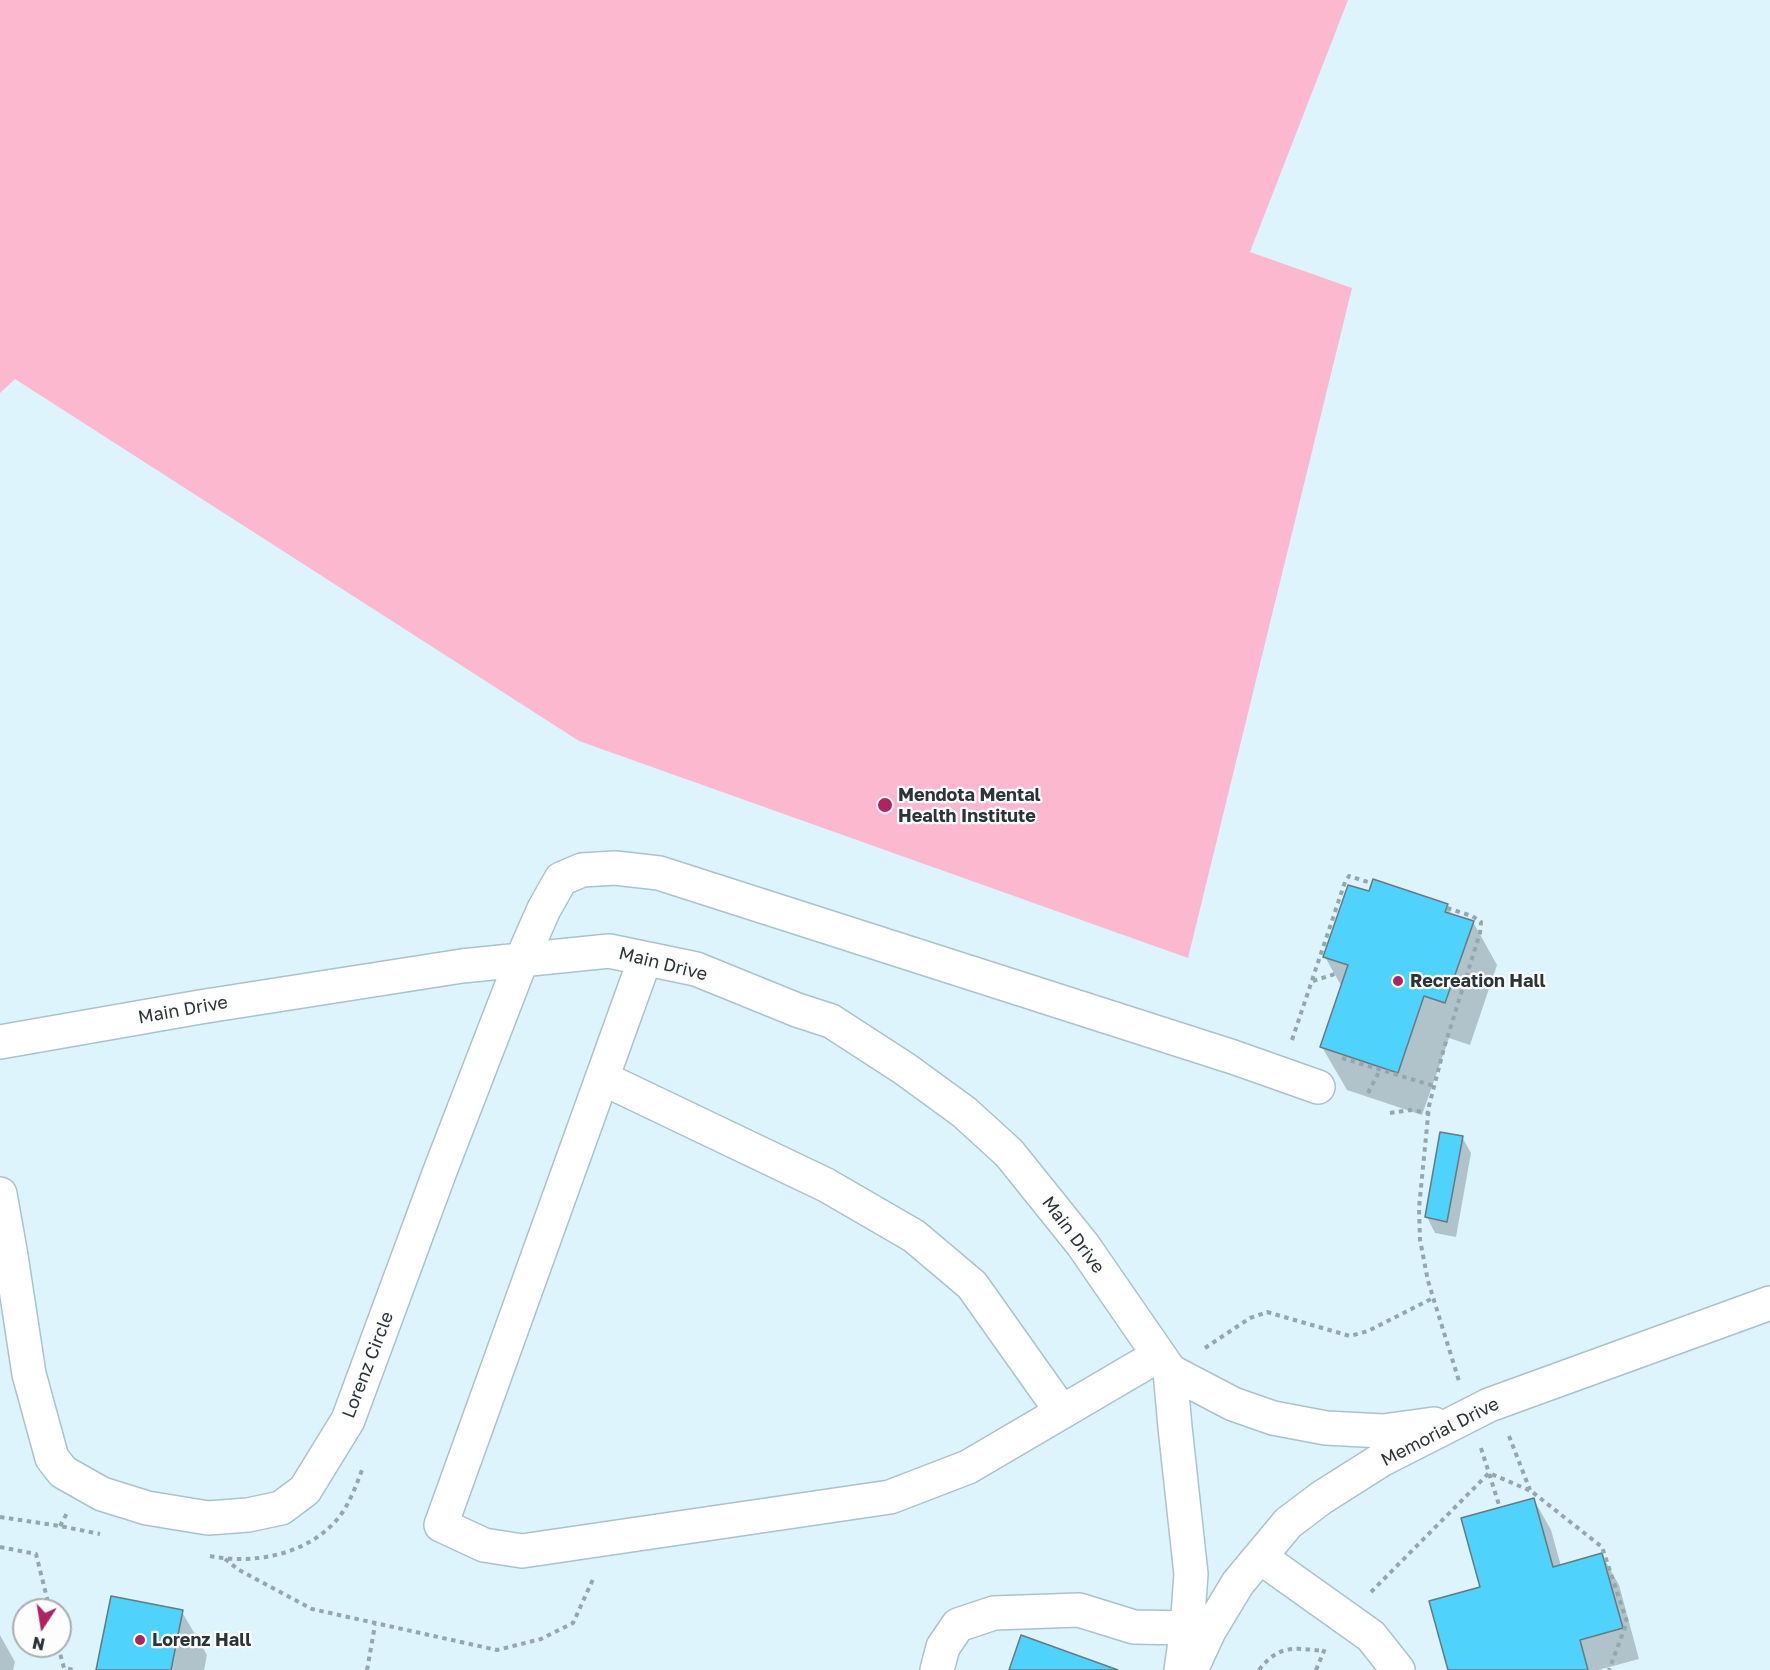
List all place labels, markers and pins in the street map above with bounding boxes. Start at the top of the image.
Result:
place label: Mendota Mental Health Institute [898,784,1041,826]
marker: Mendota Mental Health Institute [876,796,894,814]
place label: Recreation Hall [1410,970,1546,992]
marker: Recreation Hall [1391,974,1405,988]
place label: Lorenz Hall [152,1629,251,1651]
marker: Lorenz Hall [133,1633,147,1647]

